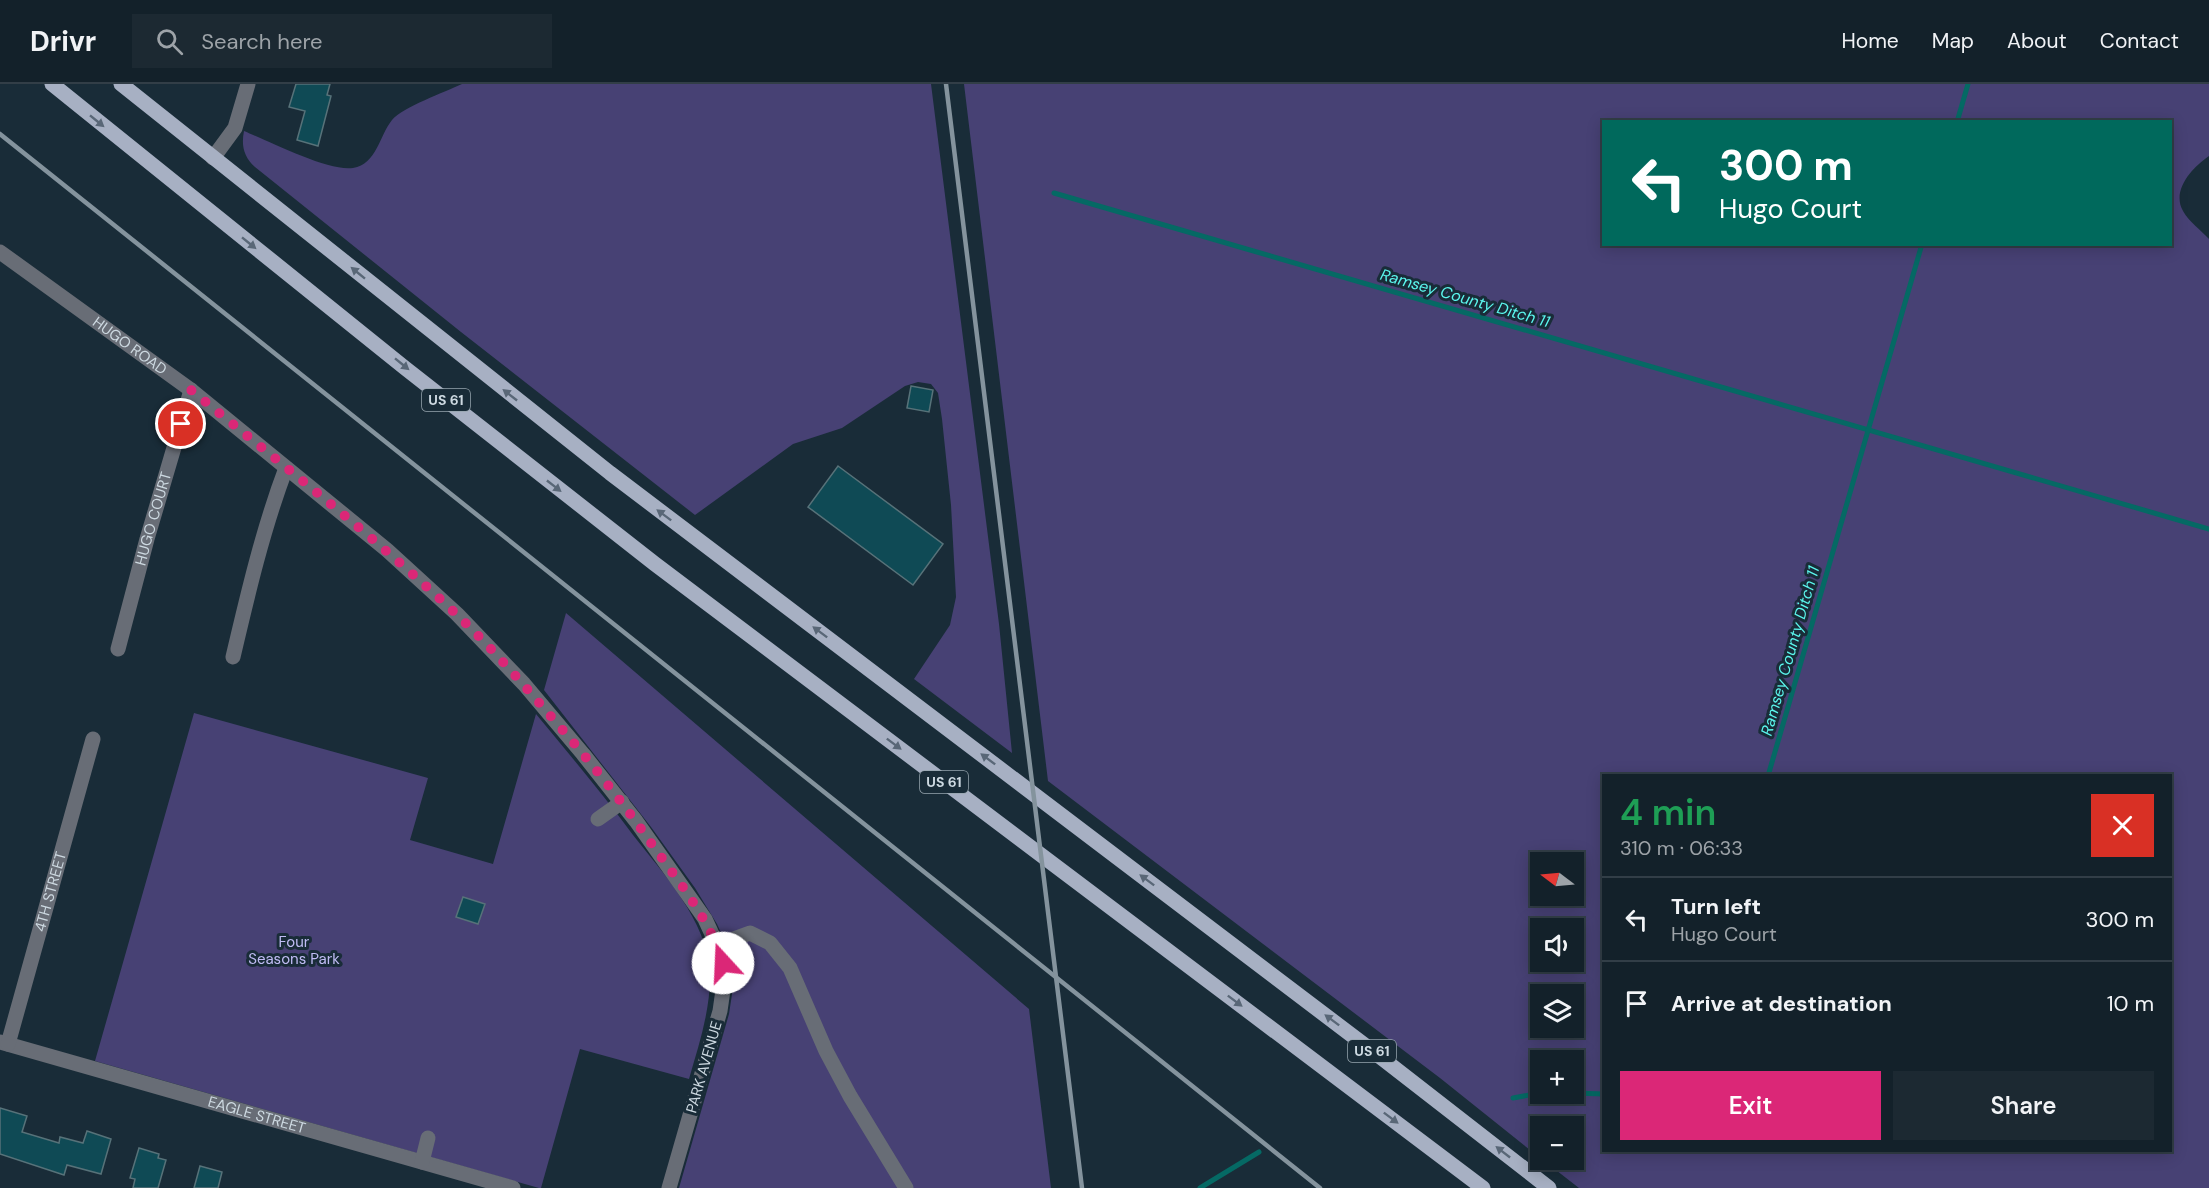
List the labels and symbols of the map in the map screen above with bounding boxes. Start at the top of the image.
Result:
one-way arrow [89,114,105,127]
one-way arrow [242,236,257,248]
water label: Ramsey County Ditch 11 [1378,264,1553,333]
one-way arrow [350,267,366,280]
street label: HUGO ROAD [89,312,171,379]
one-way arrow [394,358,409,370]
road number: US 61 [422,389,470,411]
one-way arrow [502,389,518,401]
pin [155,398,206,449]
street label: HUGO COURT [130,469,176,568]
one-way arrow [547,479,562,491]
one-way arrow [657,509,672,521]
water label: Ramsey County Ditch 11 [1756,563,1825,738]
one-way arrow [812,627,827,639]
one-way arrow [885,738,901,750]
one-way arrow [980,754,995,766]
road number: US 61 [920,771,968,793]
street label: 4TH STREET [30,849,71,934]
north arrow [1530,852,1584,906]
one-way arrow [1139,874,1155,886]
position arrow [691,931,755,995]
park label: Four Seasons Park [248,932,340,969]
one-way arrow [1227,994,1243,1007]
one-way arrow [1324,1014,1340,1026]
street label: PARK AVENUE [681,1019,727,1115]
road number: US 61 [1348,1040,1396,1062]
street label: EAGLE STREET [206,1092,308,1139]
one-way arrow [1383,1112,1398,1124]
one-way arrow [1495,1145,1511,1158]

